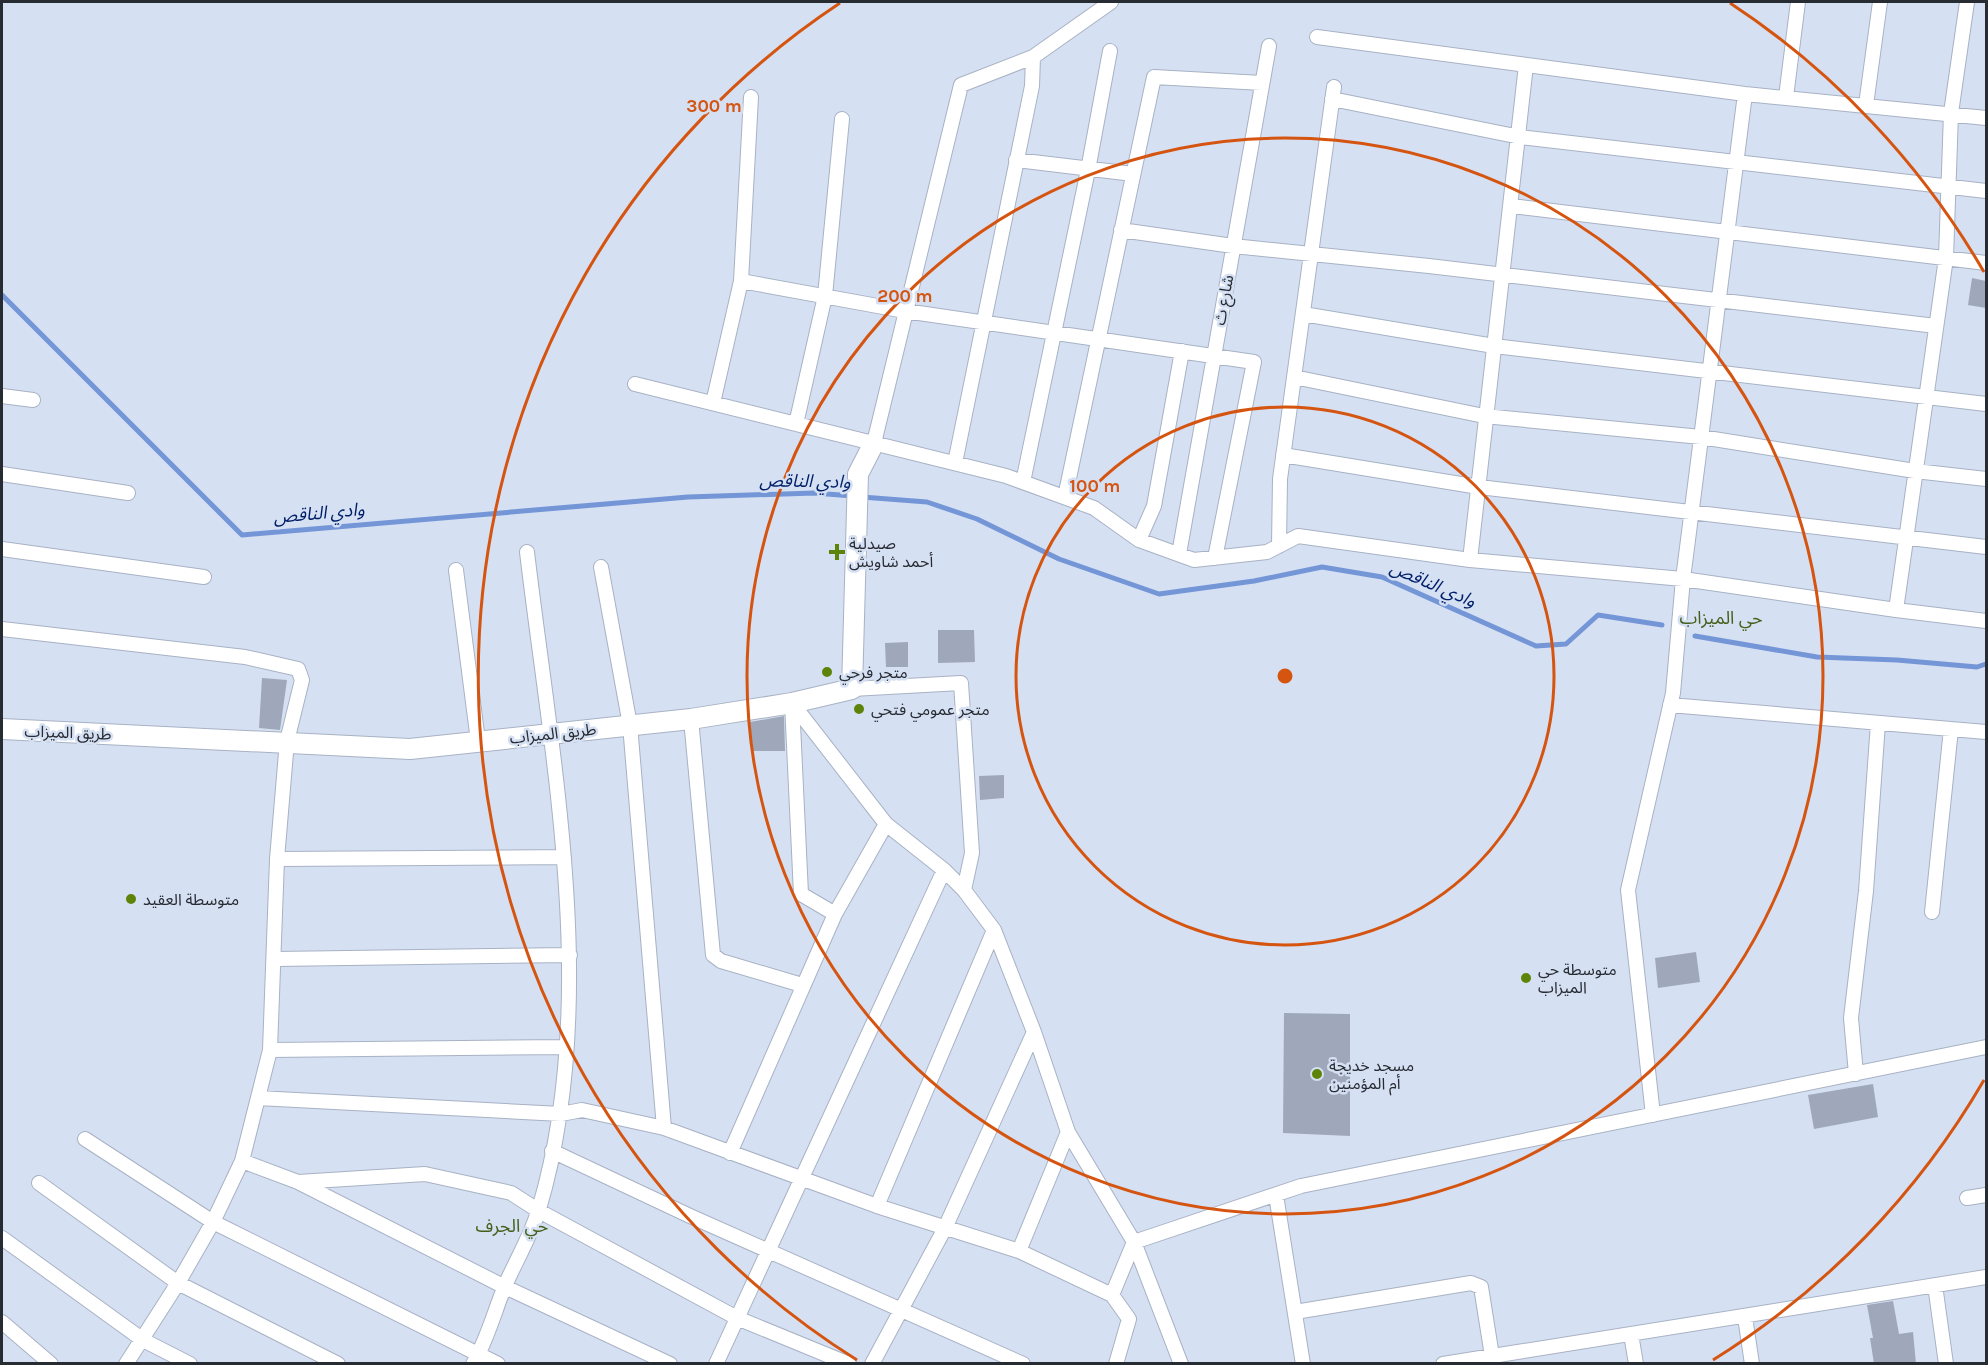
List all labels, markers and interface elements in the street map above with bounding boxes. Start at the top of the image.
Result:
text: 300 m [686,95,742,117]
street label: شارع ث [1210,273,1240,327]
text: 200 m [877,285,933,307]
water label: وادي الناقص [759,469,851,496]
text: 100 m [1070,475,1120,497]
water label: وادي الناقص [273,498,366,531]
place label: صيدلية أحمد شاويش [849,534,933,571]
marker: صيدلية أحمد شاويش [830,545,844,559]
water label: وادي الناقص [1385,556,1479,615]
district label: حي الميزاب [1679,607,1763,631]
place label: متجر فرحي [839,663,908,685]
marker: متجر فرحي [820,665,834,679]
centre of rings [1275,666,1295,686]
place label: متجر عمومي فتحي [871,700,990,722]
marker: متجر عمومي فتحي [852,702,866,716]
street label: طريق الميزاب [509,719,598,748]
street label: طريق الميزاب [24,721,112,745]
place label: متوسطة العقيد [143,890,239,909]
marker: متوسطة العقيد [124,892,138,906]
place label: متوسطة حي الميزاب [1538,960,1617,997]
marker: متوسطة حي الميزاب [1519,971,1533,985]
place label: مسجد خديجة أم المؤمنين [1329,1056,1414,1096]
marker: مسجد خديجة أم المؤمنين [1310,1067,1324,1081]
district label: حي الجرف [476,1215,548,1239]

